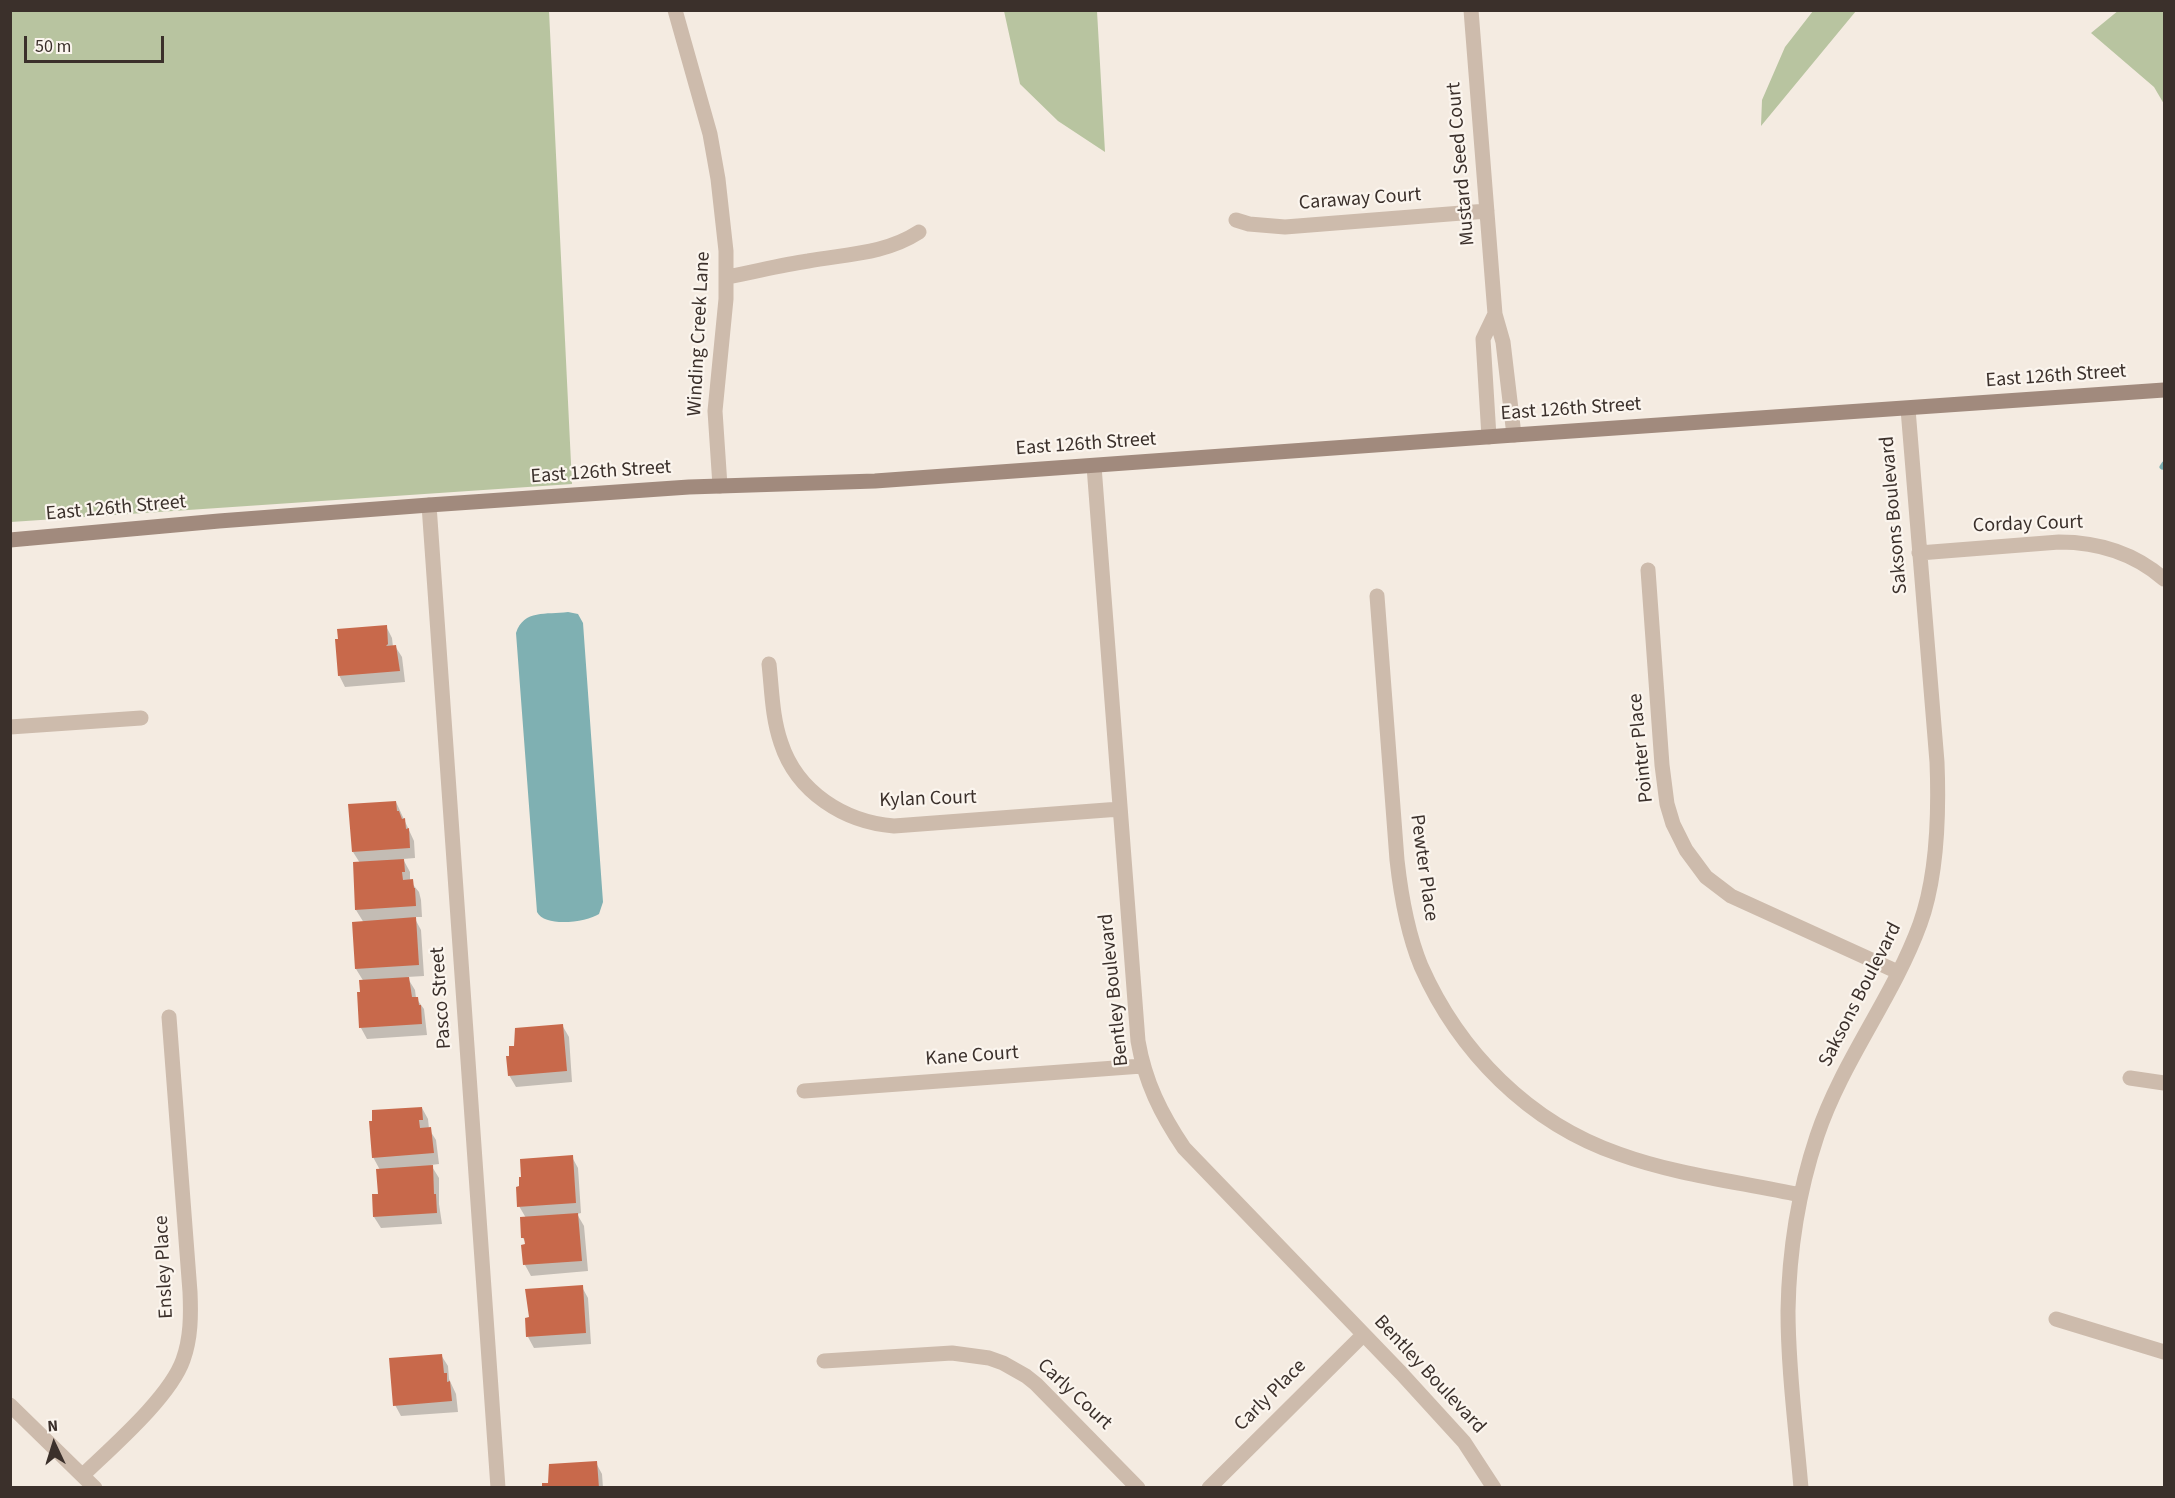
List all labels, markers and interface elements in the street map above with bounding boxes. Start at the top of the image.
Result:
scale bar [27,24,166,62]
text: 50 m [35,34,71,59]
street label: Mustard Seed Court [1443,81,1481,247]
street label: Caraway Court [1298,184,1422,216]
street label: Winding Creek Lane [684,251,716,417]
street label: East 126th Street [1985,360,2127,394]
street label: East 126th Street [1500,393,1642,427]
street label: East 126th Street [1015,428,1157,462]
street label: Saksons Boulevard [1876,435,1914,595]
street label: East 126th Street [530,456,672,490]
street label: East 126th Street [45,491,187,527]
street label: Corday Court [1972,511,2084,539]
street label: Pointer Place [1624,692,1660,804]
street label: Kylan Court [879,786,977,814]
street label: Pewter Place [1404,813,1442,923]
street label: Bentley Boulevard [1095,913,1135,1067]
street label: Saksons Boulevard [1814,919,1908,1071]
street label: Pasco Street [426,946,458,1050]
street label: Kane Court [925,1042,1019,1072]
street label: Ensley Place [150,1215,180,1319]
street label: Bentley Boulevard [1368,1311,1490,1439]
street label: Carly Court [1032,1354,1116,1436]
street label: Carly Place [1230,1355,1312,1437]
north arrow [24,1414,84,1474]
text: N [47,1415,59,1437]

